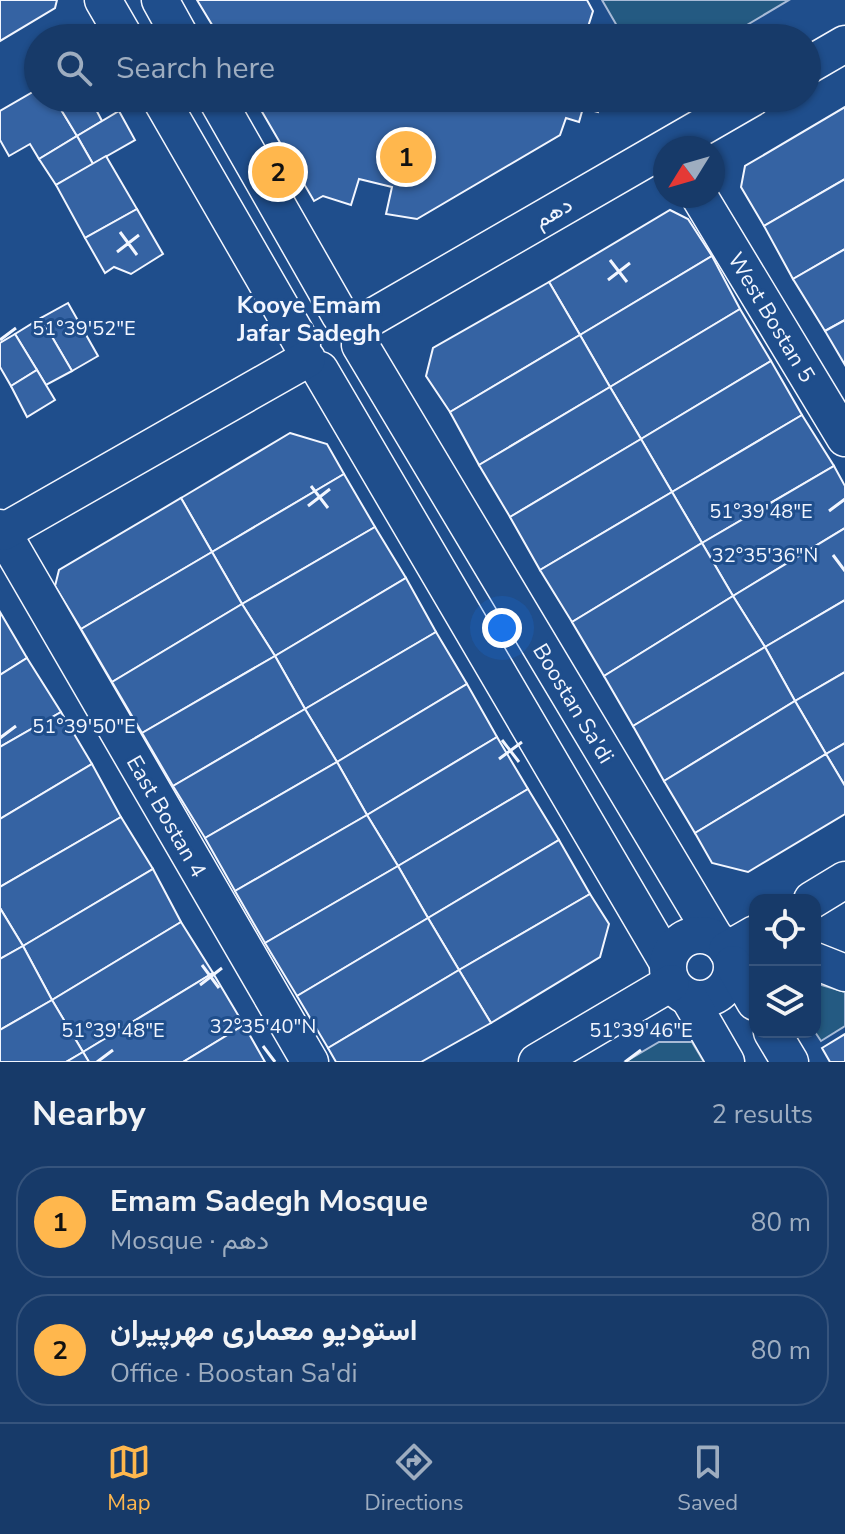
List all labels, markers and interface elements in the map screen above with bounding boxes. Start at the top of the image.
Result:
search box [24,24,821,112]
icon: search [52,46,96,90]
text: Search here [116,48,275,89]
pin: 1 [380,127,432,187]
north arrow [653,136,725,208]
pin: 2 [252,142,304,202]
street label: دهم [529,190,578,236]
street label: West Bostan 5 [720,247,822,388]
district label: Kooye Emam Jafar Sadegh [236,289,381,349]
text: 51°39'52"E [32,315,136,342]
text: 51°39'48"E [709,498,813,525]
text: 32°35'36"N [712,542,818,569]
your location [482,608,522,648]
street label: Boostan Sa'di [525,638,621,769]
text: 51°39'50"E [32,713,136,740]
street label: East Bostan 4 [119,750,213,883]
map controls [749,894,821,1038]
button: locate [749,894,821,966]
button: layers [749,966,821,1038]
text: 32°35'40"N [210,1013,316,1040]
text: 51°39'48"E [61,1017,165,1044]
text: 51°39'46"E [589,1017,693,1044]
text: Nearby [32,1091,146,1137]
text: 2 results [712,1097,813,1132]
text: Emam Sadegh Mosque [110,1181,428,1222]
text: 1 [52,1205,68,1240]
text: 80 m [751,1205,811,1240]
text: Mosque · دهم [110,1223,269,1258]
text: استودیو معماری مهرپیران [110,1310,418,1351]
text: 2 [52,1333,68,1368]
text: 80 m [751,1333,811,1368]
text: Office · Boostan Sa'di [110,1356,358,1391]
tab: Map [107,1440,151,1518]
tab: Directions [365,1440,464,1518]
tab: Saved [677,1440,738,1518]

